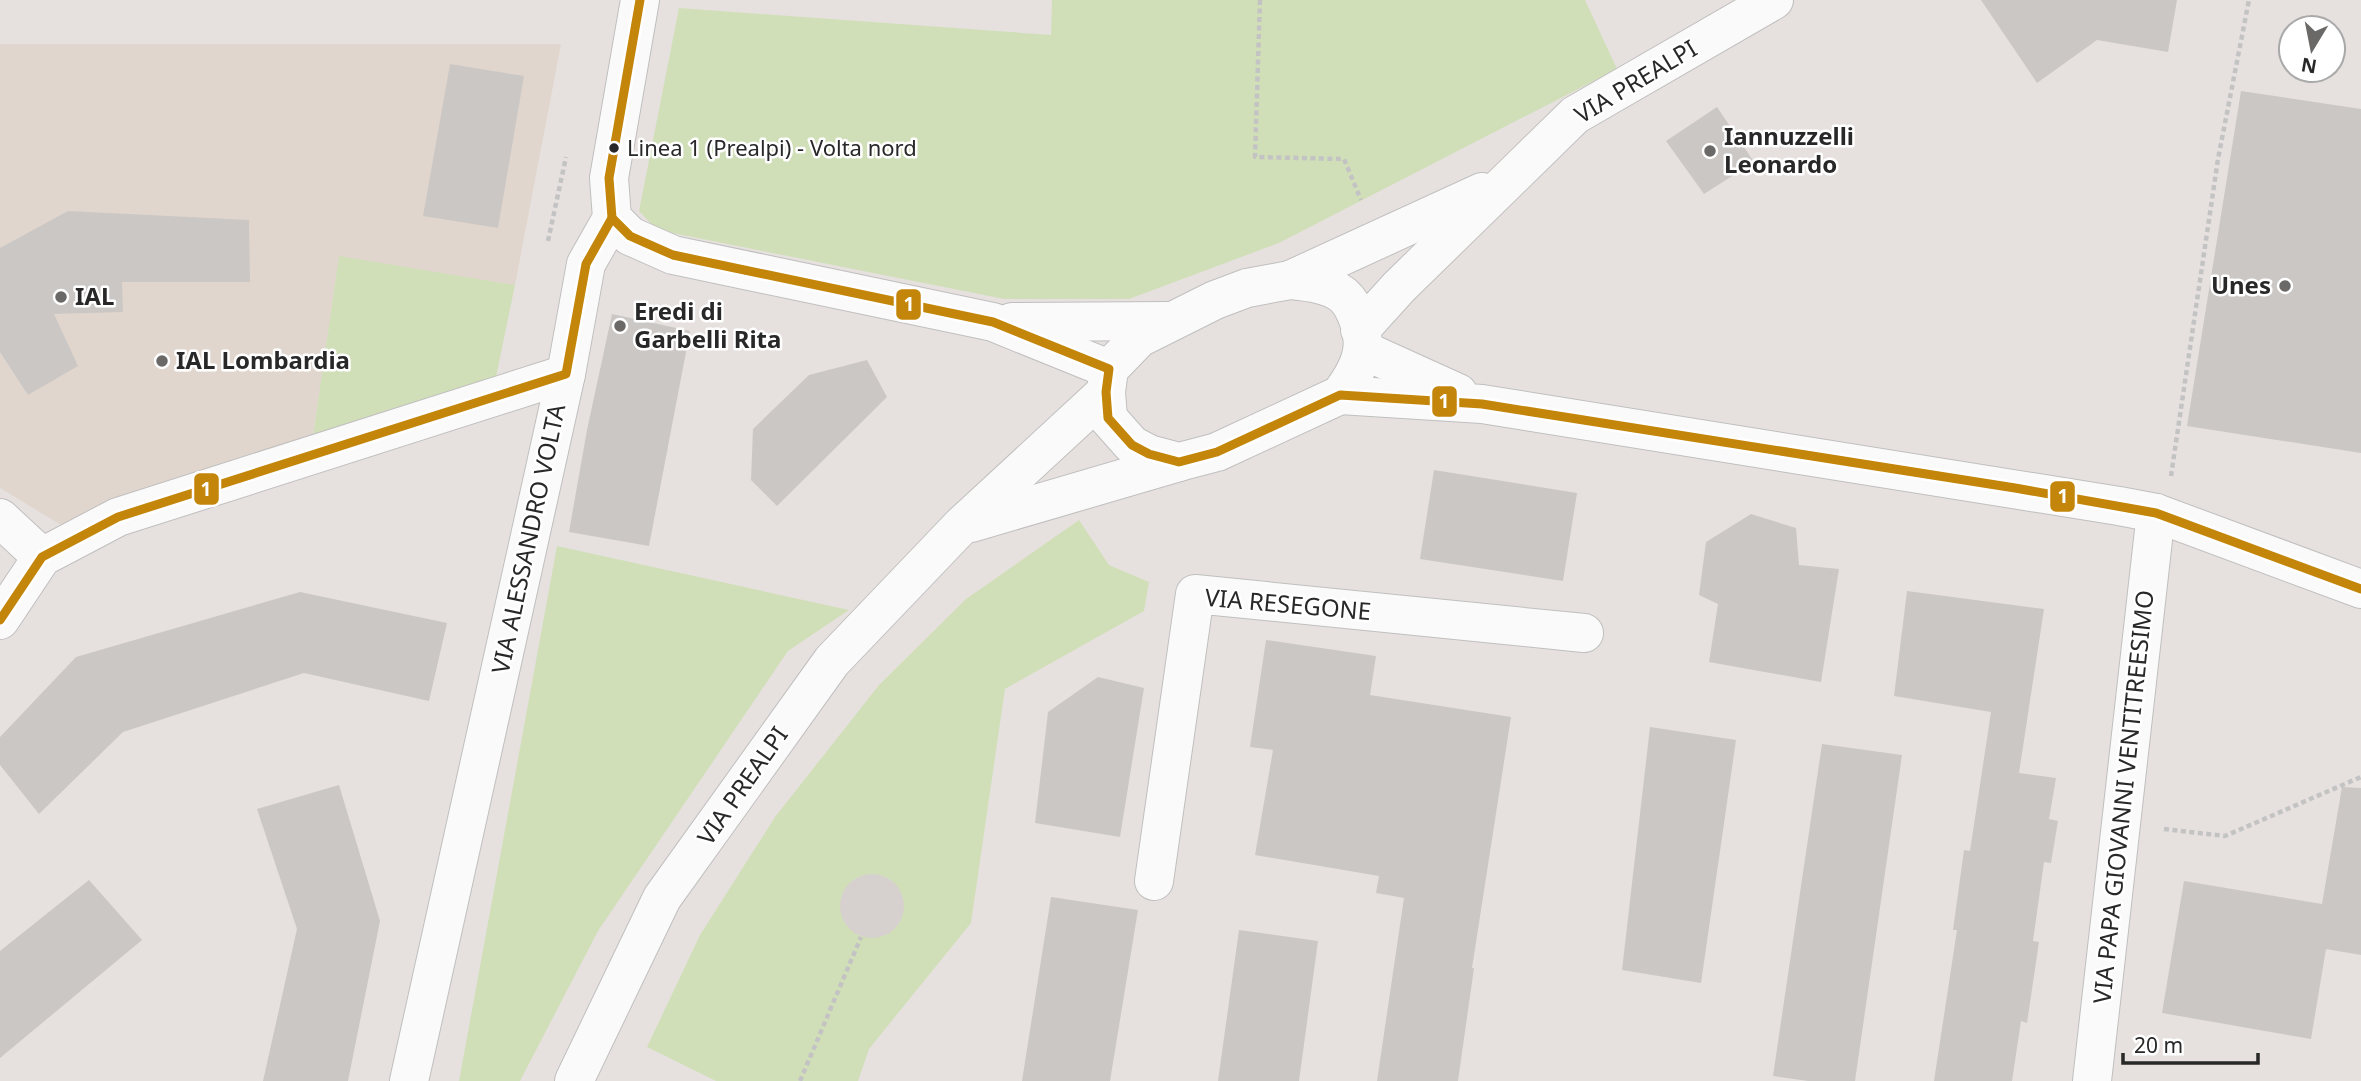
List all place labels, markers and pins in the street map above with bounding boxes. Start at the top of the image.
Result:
place label: Iannuzzelli Leonardo [1724,119,1854,180]
place label: Linea 1 (Prealpi) - Volta nord [627,132,917,162]
marker: Linea 1 (Prealpi) - Volta nord [607,141,621,155]
marker: Iannuzzelli Leonardo [1702,143,1718,159]
place label: Unes [2211,268,2271,301]
marker: Unes [2277,278,2293,294]
place label: IAL [75,279,114,312]
marker: IAL [53,289,69,305]
place label: Eredi di Garbelli Rita [634,294,781,355]
marker: Eredi di Garbelli Rita [612,318,628,334]
place label: IAL Lombardia [176,343,350,376]
marker: IAL Lombardia [154,353,170,369]

